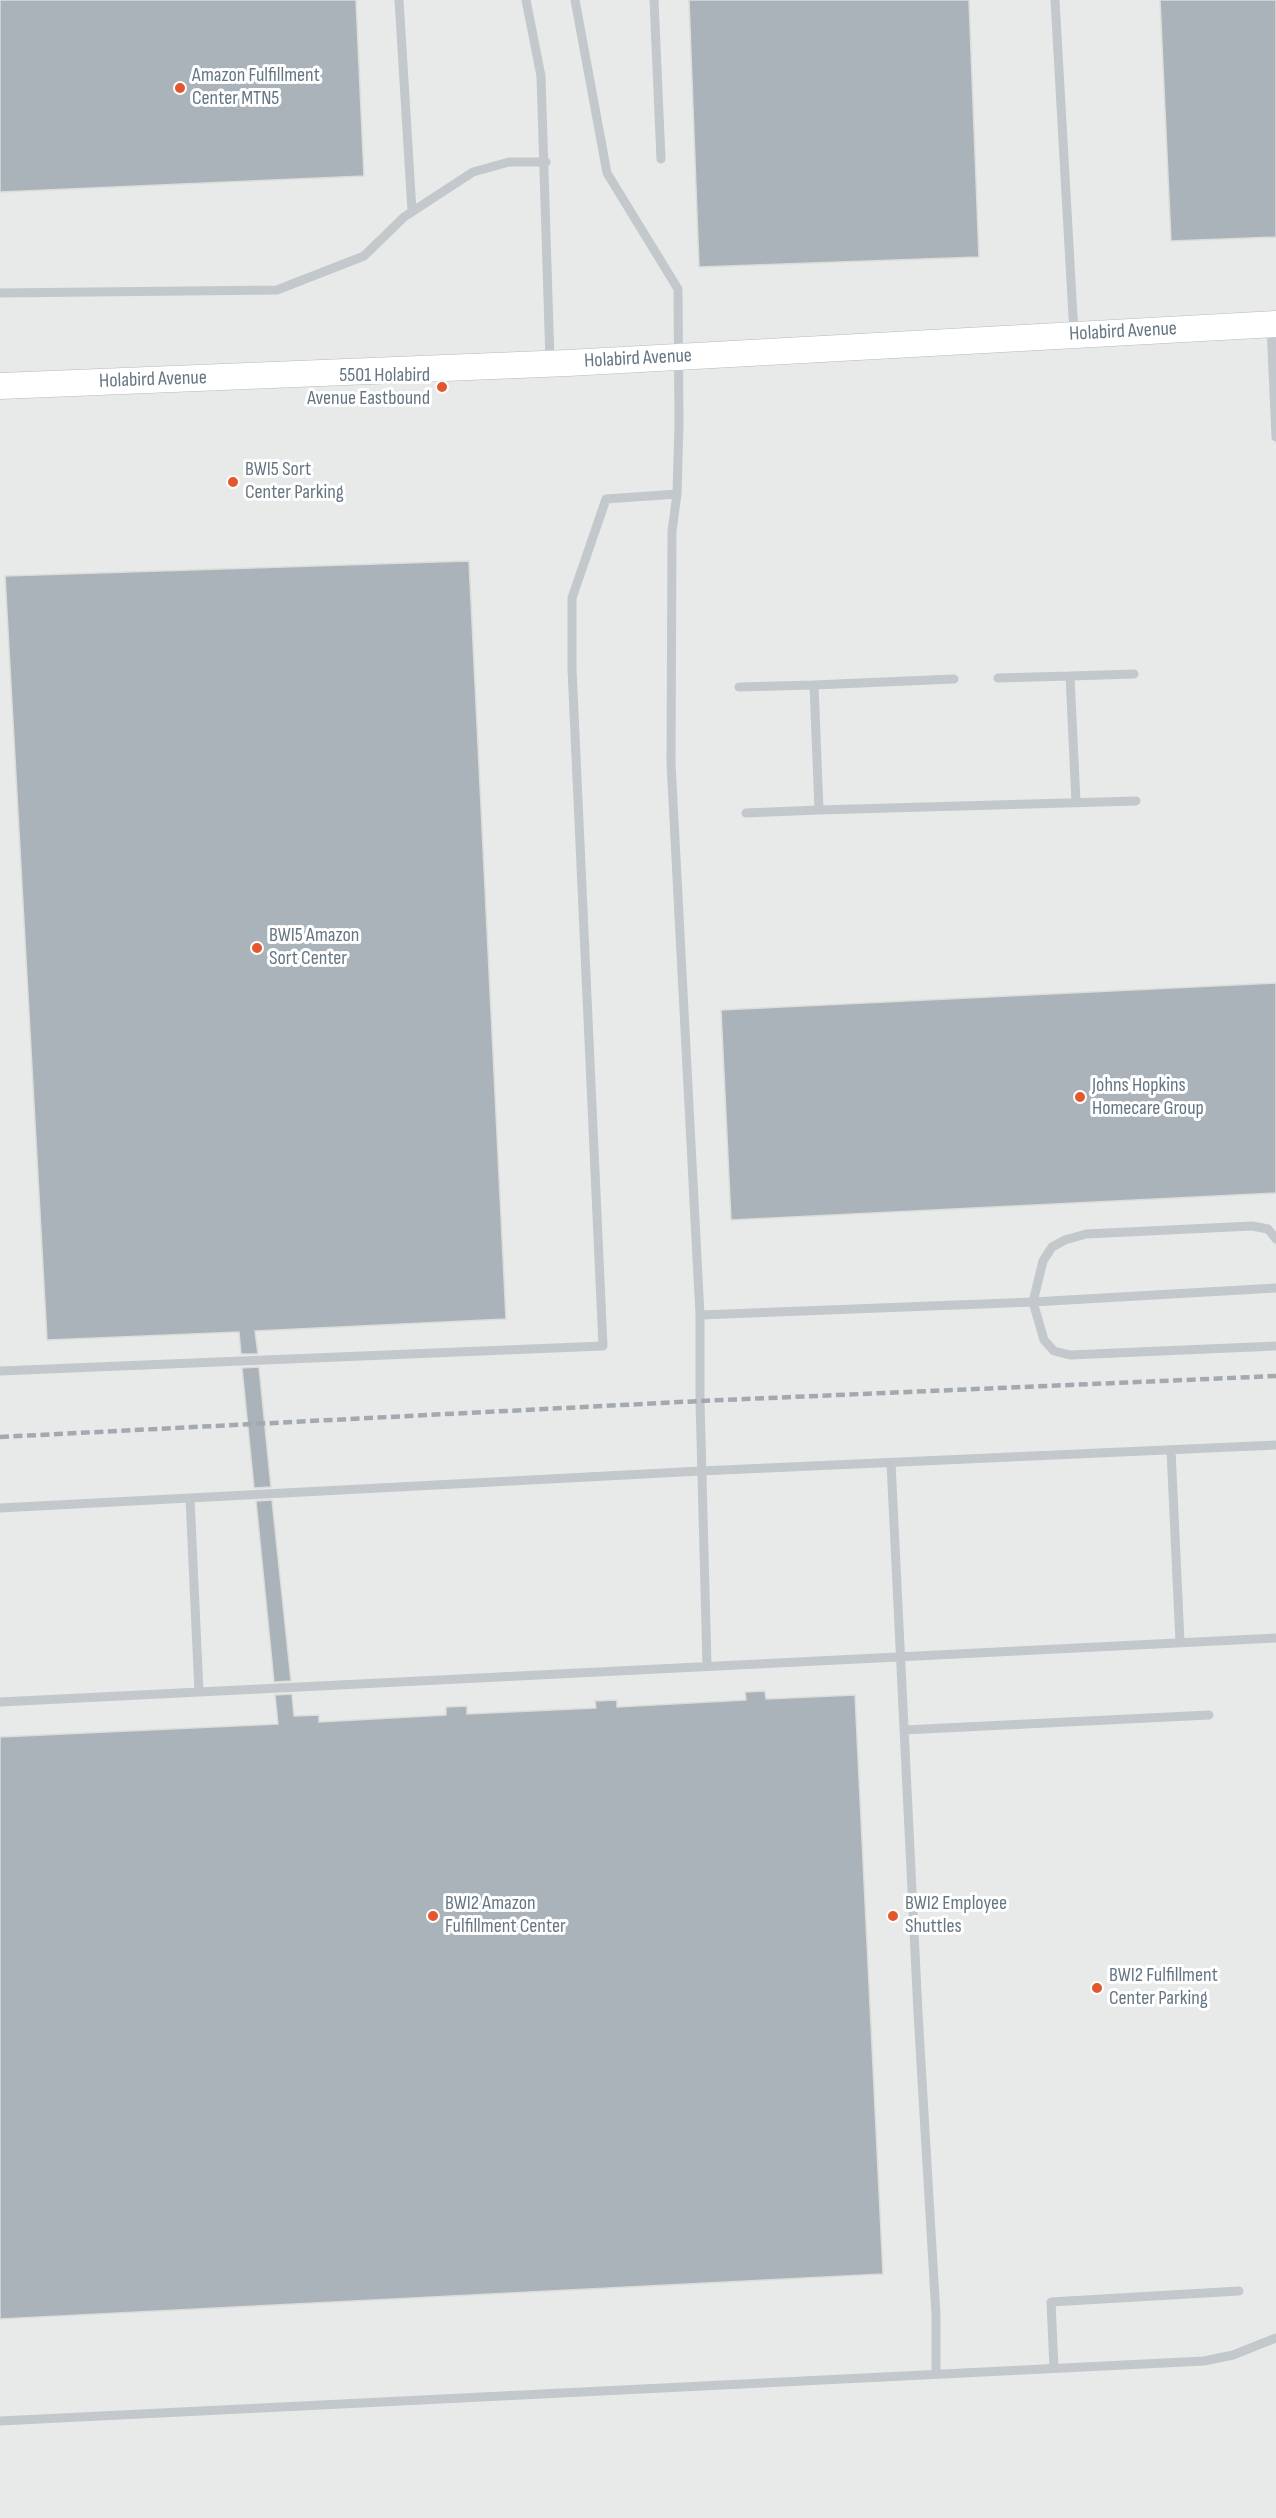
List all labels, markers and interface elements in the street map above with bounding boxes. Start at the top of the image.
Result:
place label: Amazon Fulfillment Center MTN5 [192,64,320,111]
marker: Amazon Fulfillment Center MTN5 [173,81,187,95]
street label: Holabird Avenue [1069,317,1177,347]
street label: Holabird Avenue [584,344,692,374]
place label: 5501 Holabird Avenue Eastbound [307,364,430,411]
street label: Holabird Avenue [99,366,207,394]
marker: 5501 Holabird Avenue Eastbound [435,380,449,394]
place label: BWI5 Sort Center Parking [245,458,344,505]
marker: BWI5 Sort Center Parking [226,475,240,489]
place label: BWI5 Amazon Sort Center [269,924,359,971]
marker: BWI5 Amazon Sort Center [250,941,264,955]
place label: Johns Hopkins Homecare Group [1092,1074,1204,1121]
marker: Johns Hopkins Homecare Group [1073,1090,1087,1104]
place label: BWI2 Amazon Fulfillment Center [445,1892,566,1939]
place label: BWI2 Employee Shuttles [905,1892,1007,1939]
marker: BWI2 Amazon Fulfillment Center [426,1909,440,1923]
marker: BWI2 Employee Shuttles [886,1909,900,1923]
place label: BWI2 Fulfillment Center Parking [1109,1964,1218,2011]
marker: BWI2 Fulfillment Center Parking [1090,1981,1104,1995]

